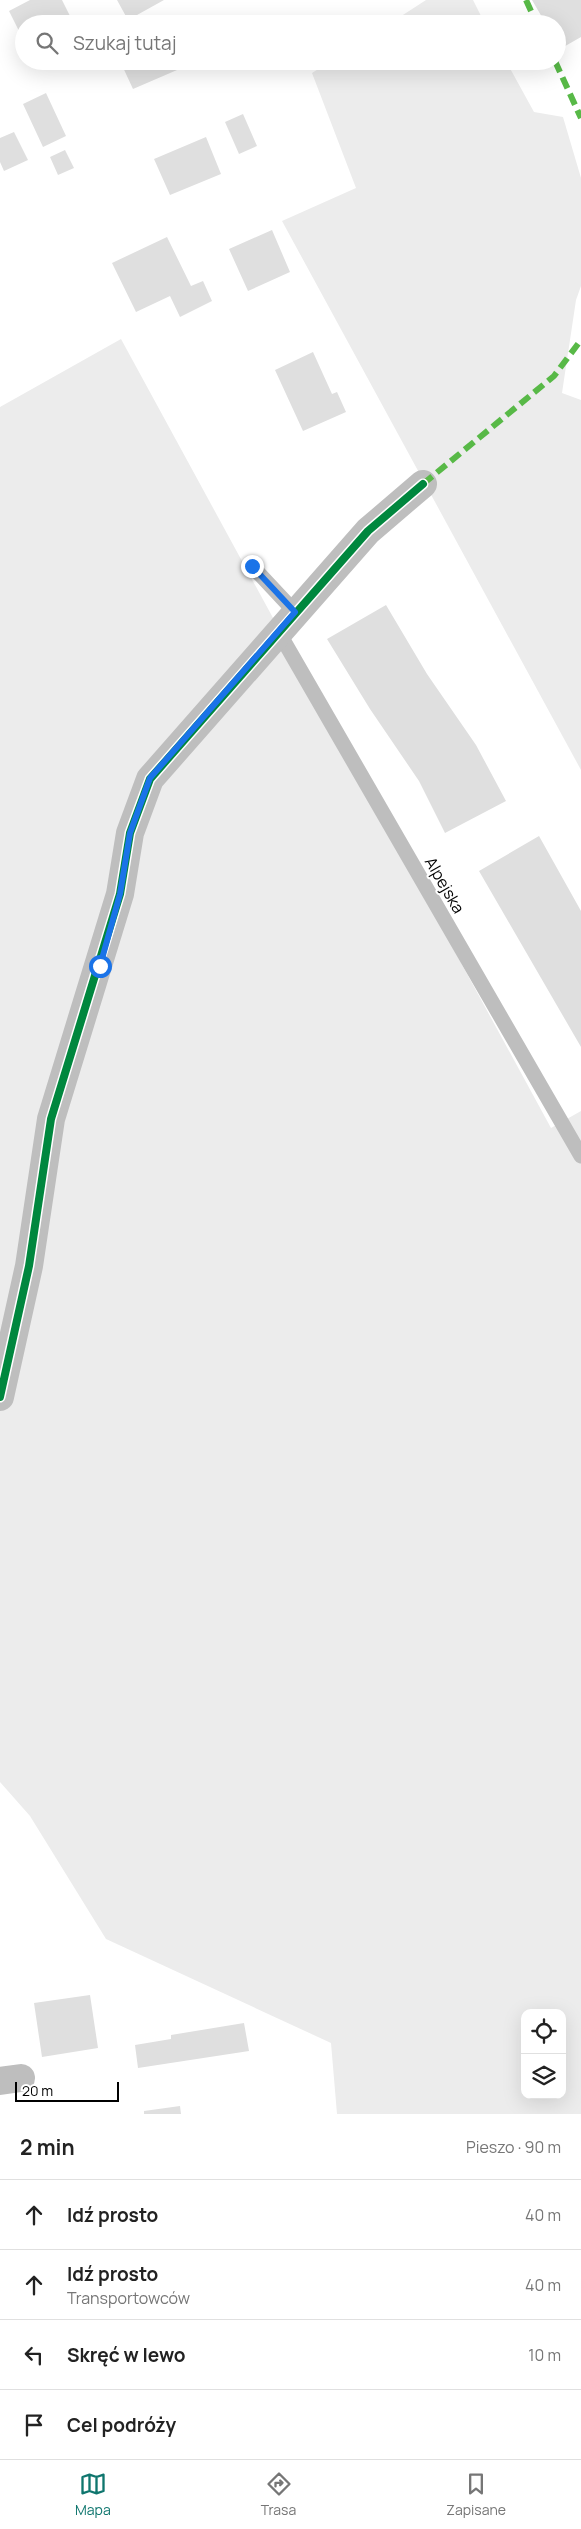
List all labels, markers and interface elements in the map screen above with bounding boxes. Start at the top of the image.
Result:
search box [15,15,566,70]
icon: search [33,29,61,57]
text: Szukaj tutaj [73,30,176,56]
route end [241,555,264,578]
street label: Alpejska [420,853,470,917]
route start [89,955,112,978]
map controls [521,2009,566,2099]
button: locate [521,2009,566,2054]
button: layers [521,2054,566,2099]
scale bar [15,2079,119,2102]
text: 20 m [22,2081,53,2100]
text: 2 min [20,2133,75,2161]
text: Pieszo · 90 m [466,2136,561,2158]
icon: ahead [20,2201,48,2229]
text: Idź prosto [67,2202,158,2228]
text: 40 m [525,2204,561,2226]
text: Idź prosto [67,2261,158,2287]
icon: ahead [20,2271,48,2299]
text: 40 m [525,2274,561,2296]
text: Transportowców [67,2287,190,2309]
icon: left [20,2341,48,2369]
text: Skręć w lewo [67,2342,186,2368]
text: 10 m [528,2344,561,2366]
icon: arrive [20,2411,48,2439]
text: Cel podróży [67,2412,176,2438]
tab: Mapa [75,2470,111,2519]
tab: Trasa [261,2470,296,2519]
tab: Zapisane [446,2470,506,2519]

